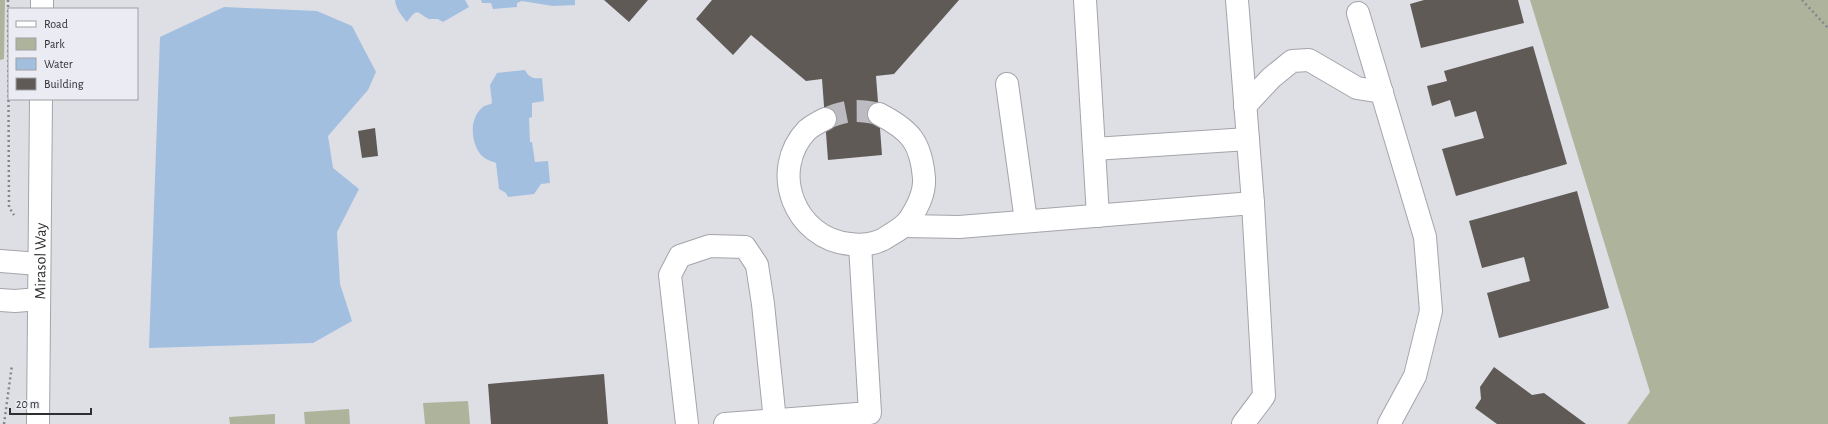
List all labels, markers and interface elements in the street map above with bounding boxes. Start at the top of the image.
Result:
legend [8,8,138,100]
text: Road [44,18,68,30]
text: Park [44,38,65,50]
text: Water [44,58,73,70]
text: Building [44,78,84,90]
street label: Mirasol Way [32,222,50,299]
scale bar [10,390,91,416]
text: 20 m [16,398,39,410]

